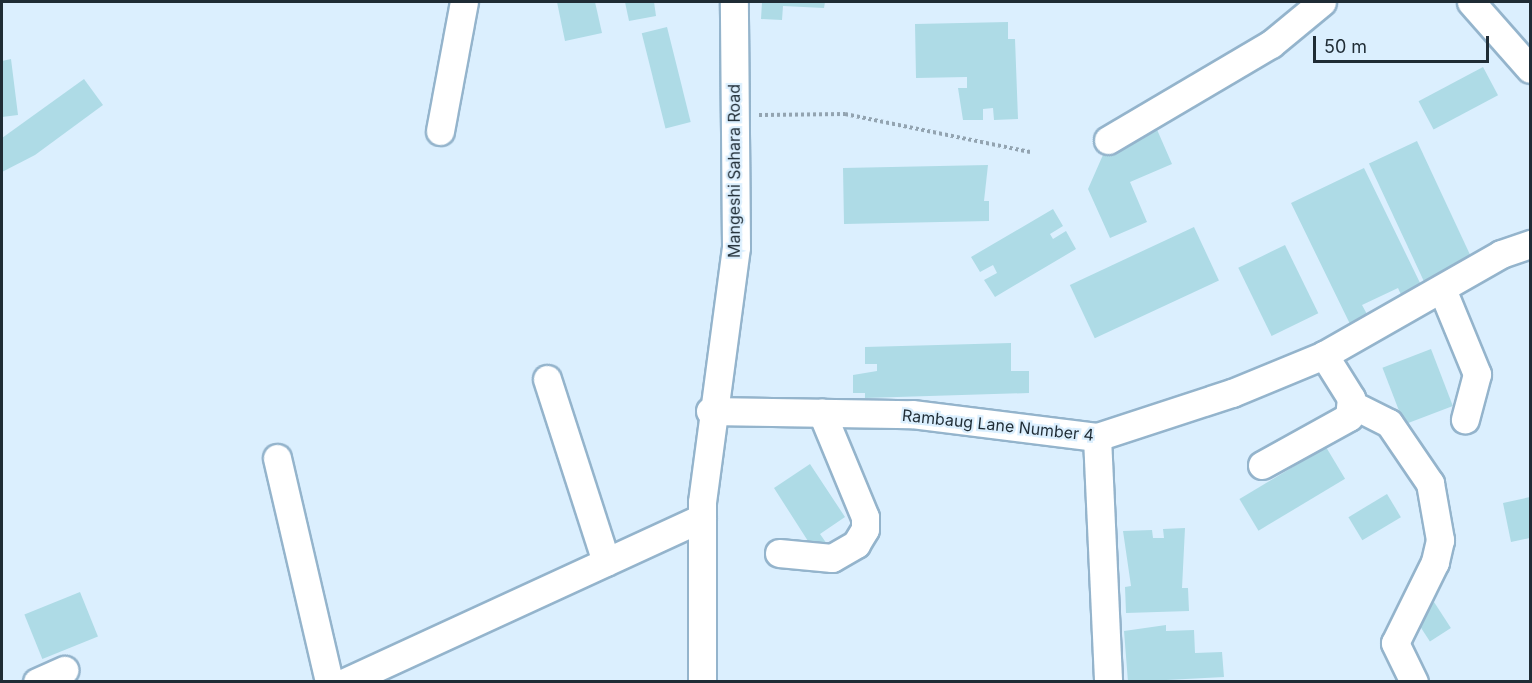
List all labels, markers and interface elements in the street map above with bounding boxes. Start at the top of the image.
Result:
scale bar [1316,24,1492,62]
text: 50 m [1324,36,1367,57]
street label: Mangeshi Sahara Road [724,84,744,258]
street label: Rambaug Lane Number 4 [901,405,1095,445]

